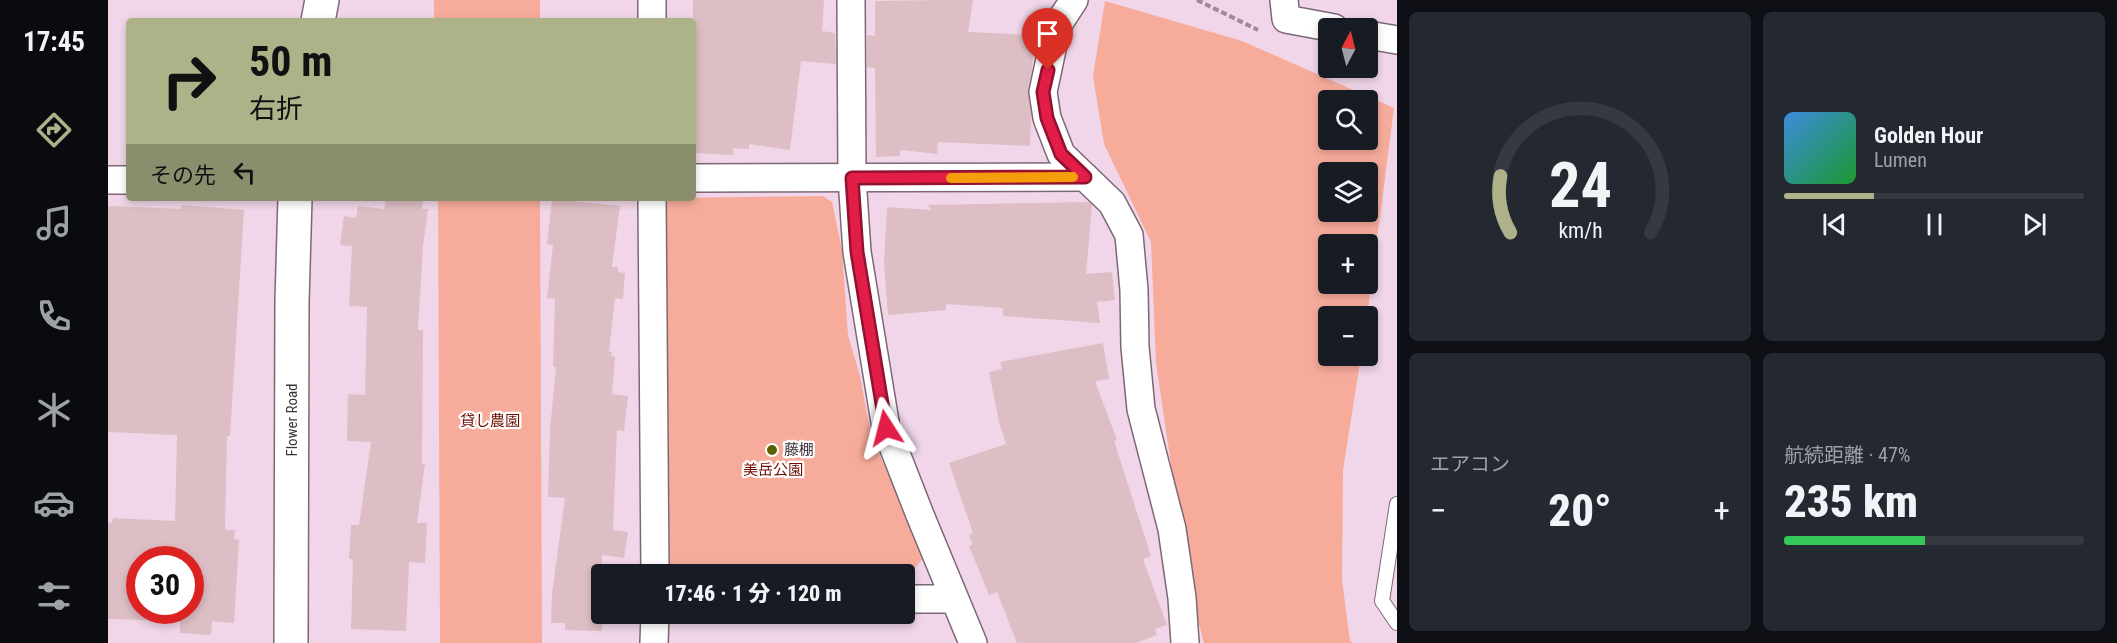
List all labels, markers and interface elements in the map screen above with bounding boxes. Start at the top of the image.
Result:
pin [1022,8,1073,70]
icon: arrive [1031,17,1064,50]
north arrow [1318,18,1378,78]
map controls [1318,18,1378,366]
text: 17:45 [23,26,85,58]
text: 50 m [249,37,332,86]
icon: right [150,42,228,120]
button: search [1318,90,1378,150]
text: 右折 [249,93,303,125]
icon: directions [33,109,75,151]
text: Golden Hour [1874,123,1983,148]
text: Lumen [1874,148,1927,172]
text: 24 [1548,150,1612,223]
icon: left [228,156,261,189]
button: layers [1318,162,1378,222]
text: その先 [150,163,216,188]
icon: music [33,202,75,244]
icon: previous [1818,208,1851,241]
icon: pause [1918,208,1951,241]
icon: next [2018,208,2051,241]
text: km/h [1558,219,1602,244]
button: + [1318,234,1378,294]
icon: phone [33,295,75,337]
button: − [1318,306,1378,366]
street label: Flower Road [283,383,301,457]
icon: climate [33,389,75,431]
position arrow [854,396,918,460]
park label: 貸し農園 [460,412,520,430]
place label: 藤棚 [784,441,814,459]
marker: 藤棚 [765,443,779,457]
text: 航続距離 · 47% [1784,443,1910,467]
text: エアコン [1430,452,1510,476]
park label: 美岳公園 [743,461,803,479]
text: 235 km [1784,475,1918,528]
icon: car [33,482,75,524]
text: 20° [1548,484,1612,537]
text: − [1430,491,1447,530]
text: + [1714,491,1730,530]
speed limit sign: 30 [126,546,204,624]
icon: filters [33,575,75,617]
text: 17:46 · 1 分 · 120 m [664,581,842,606]

